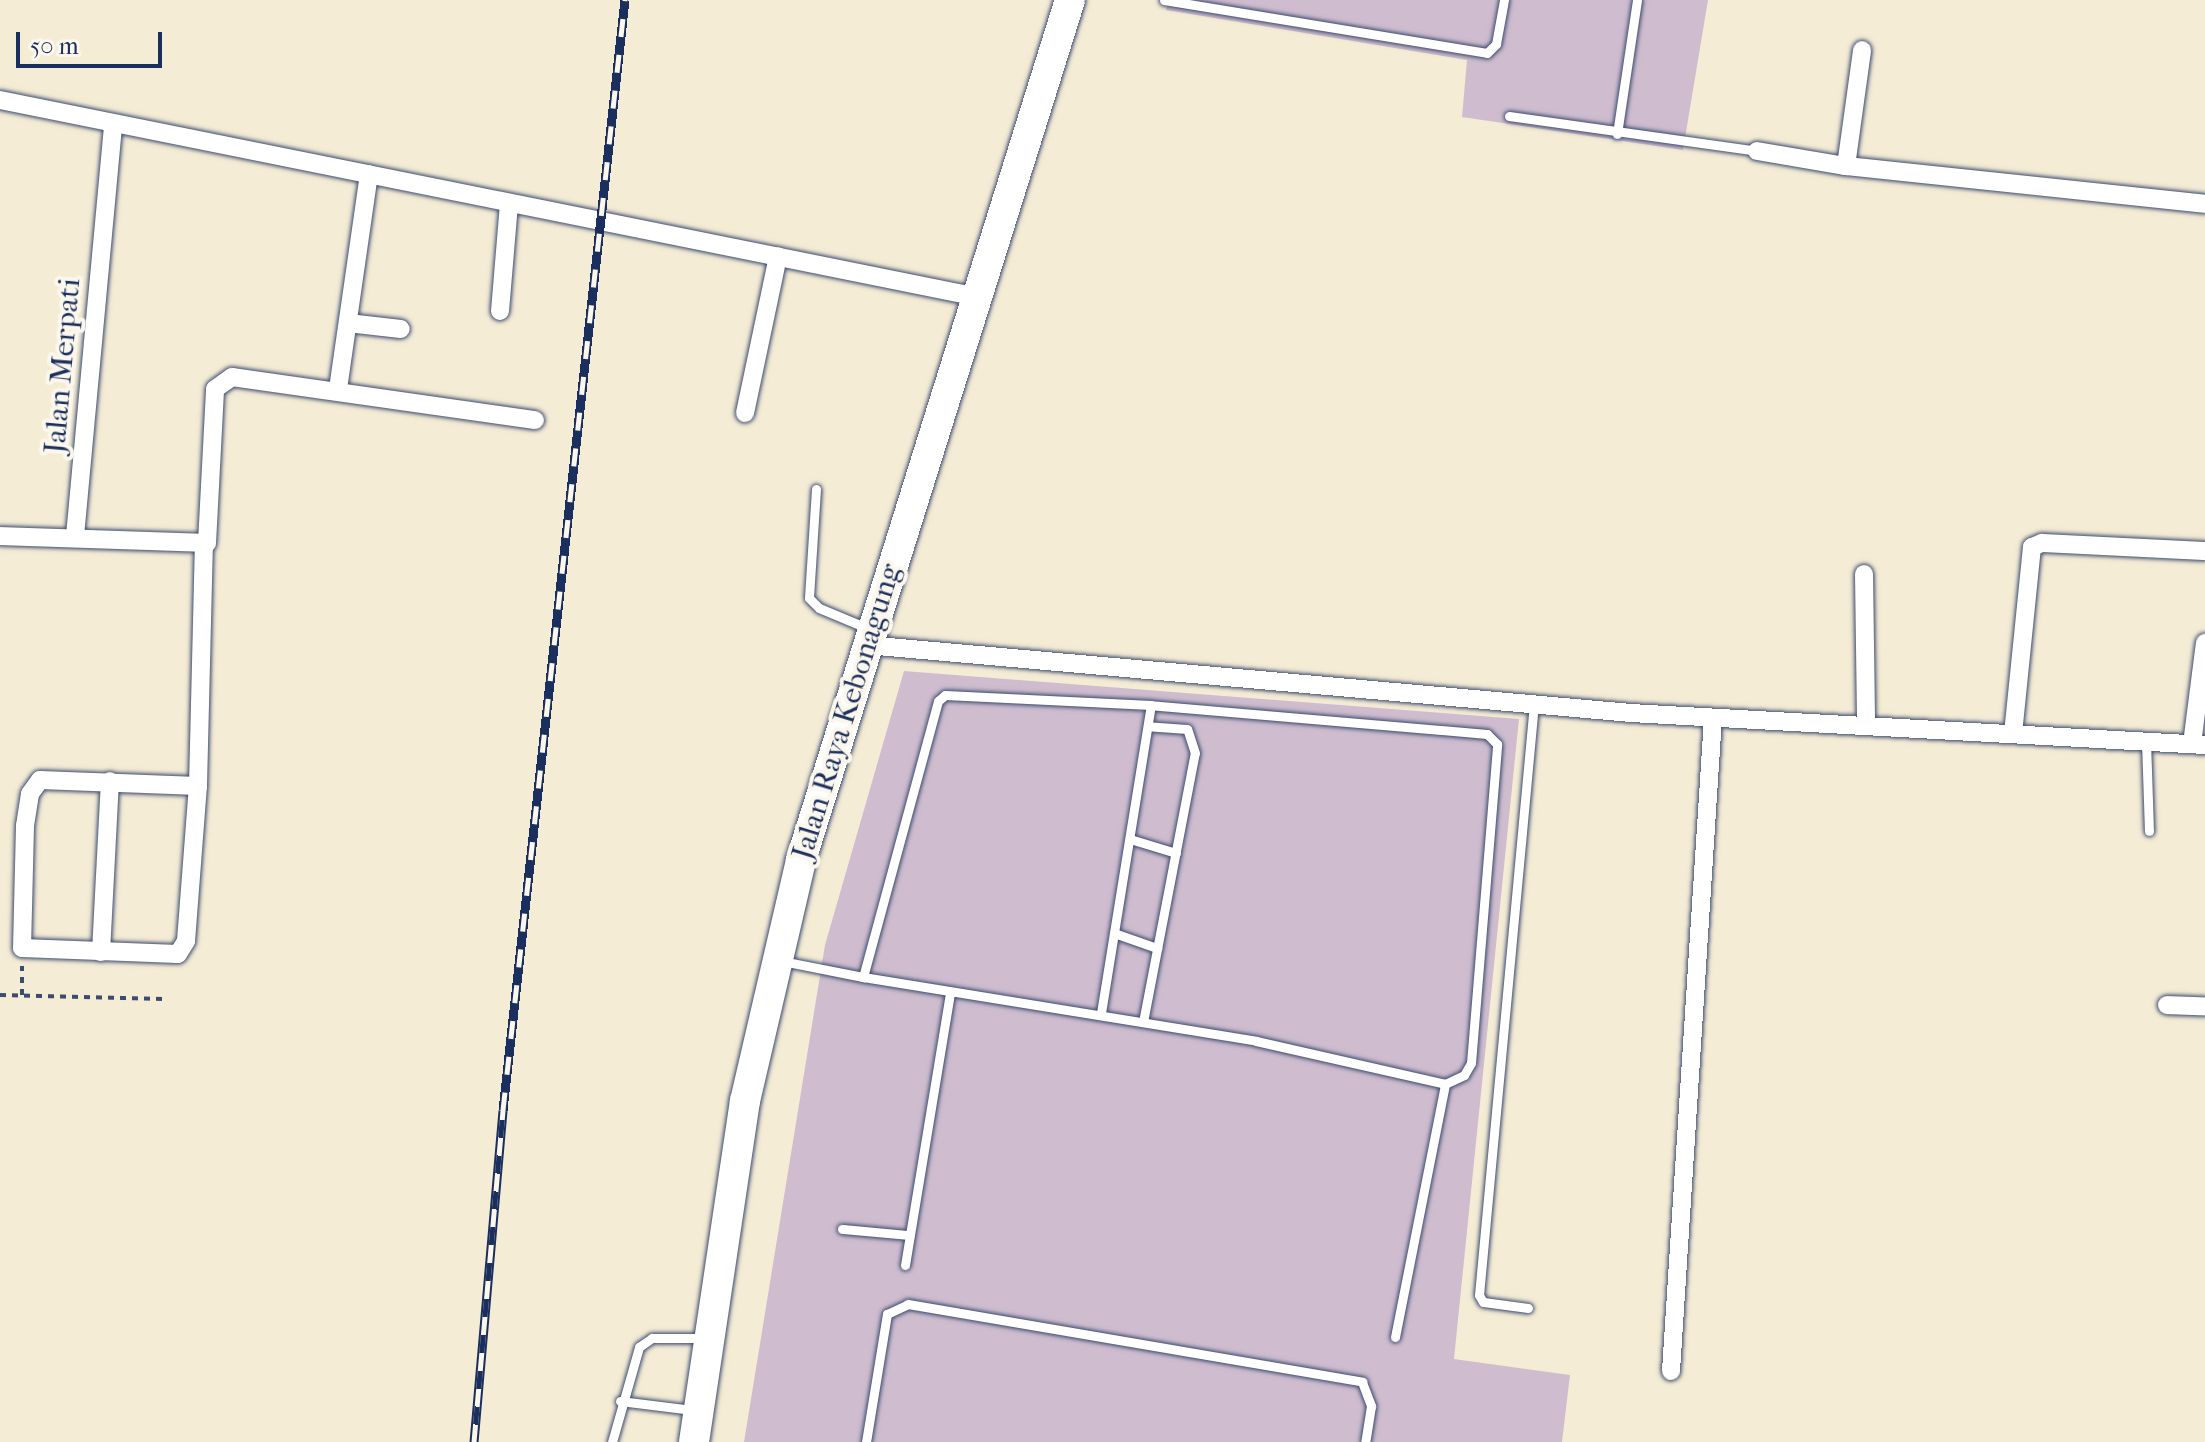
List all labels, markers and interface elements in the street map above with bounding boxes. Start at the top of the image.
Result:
scale bar [20,16,166,66]
text: 50 m [30,32,79,60]
street label: Jalan Merpati [37,277,89,455]
street label: Jalan Raya Kebonagung [785,560,909,864]

